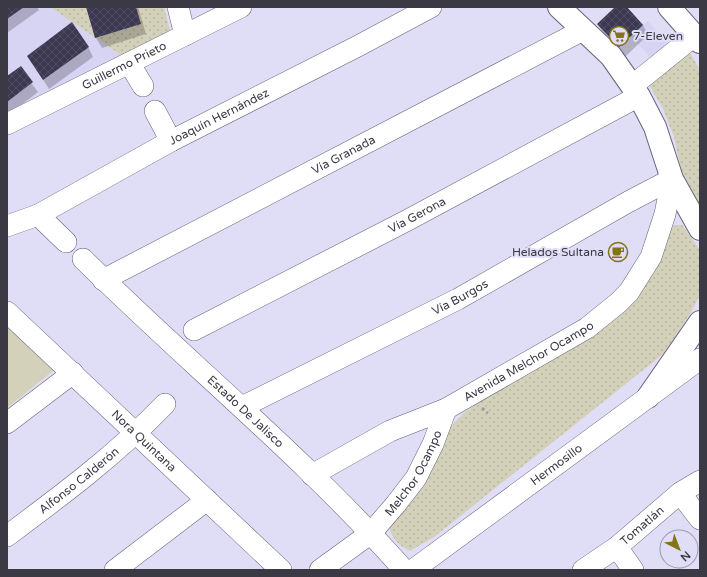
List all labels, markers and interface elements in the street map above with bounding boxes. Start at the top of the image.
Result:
supermarket icon: 7-Eleven [608,25,630,47]
place label: 7-Eleven [633,29,683,43]
street label: Guillermo Prieto [80,38,169,92]
street label: Joaquín Hernández [167,85,271,148]
street label: Vía Granada [309,132,378,177]
street label: Vía Gerona [386,194,448,236]
cafe icon: Helados Sultana [607,241,629,263]
place label: Helados Sultana [512,245,604,259]
street label: Vía Burgos [430,276,491,318]
street label: Avenida Melchor Ocampo [461,318,597,404]
street label: Estado De Jalisco [205,373,287,450]
street label: Nora Quintana [109,407,179,475]
street label: Melchor Ocampo [382,428,444,519]
street label: Hermosillo [528,441,585,488]
street label: Alfonso Calderón [36,444,122,517]
street label: Tomatlán [617,503,667,548]
north arrow [659,529,699,569]
text: N [678,548,693,564]

